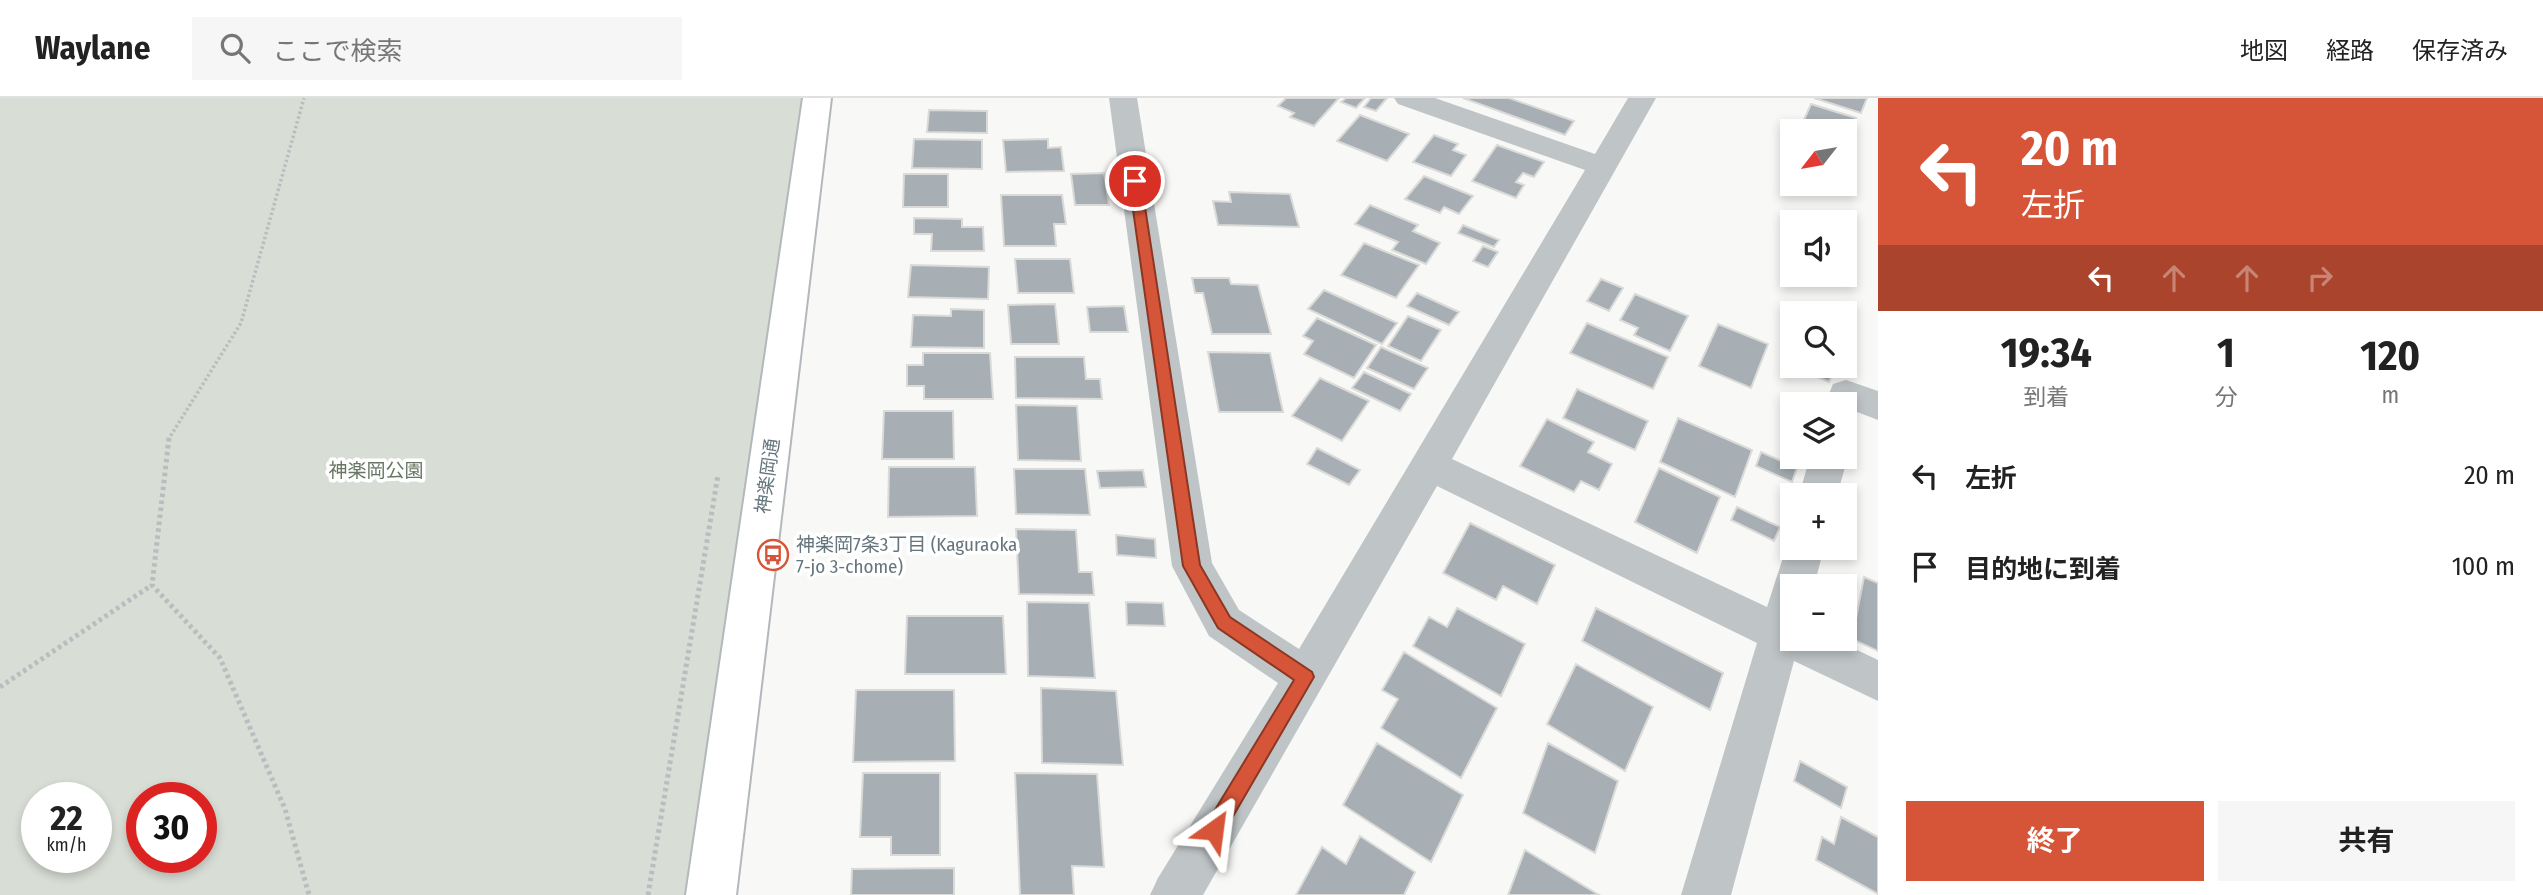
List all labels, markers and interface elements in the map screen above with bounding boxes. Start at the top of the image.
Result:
search box [192,17,682,80]
text: Waylane [35,28,150,68]
icon: search [216,29,254,67]
text: ここで検索 [272,36,402,67]
text: 地図 [2240,37,2288,65]
text: 経路 [2326,37,2374,65]
text: 保存済み [2412,37,2508,65]
north arrow [1780,119,1857,196]
map controls [1780,119,1857,651]
text: 20 m [2021,119,2118,178]
icon: left [1906,126,1997,217]
pin [1105,151,1165,211]
icon: arrive [1116,162,1154,200]
text: 左折 [2021,186,2085,224]
button: sound [1780,210,1857,287]
icon: left [2082,259,2120,297]
icon: ahead [2155,259,2193,297]
icon: ahead [2228,259,2266,297]
icon: right [2301,259,2339,297]
button: search [1780,301,1857,378]
text: 19:34 [2001,328,2092,378]
text: 1 [2217,328,2235,378]
text: 120 [2360,331,2420,381]
text: m [2381,381,2399,409]
text: 到着 [2023,383,2069,411]
text: 分 [2214,383,2237,411]
button: layers [1780,392,1857,469]
street label: 神楽岡通 [751,437,784,515]
icon: left [1906,457,1944,495]
park label: 神楽岡公園 [328,459,424,482]
text: 20 m [2464,460,2515,491]
text: 左折 [1965,463,2017,494]
button: + [1780,483,1857,560]
place label: 神楽岡7条3丁目 (Kaguraoka 7-jo 3-chome) [796,533,1017,578]
bus stop icon: 神楽岡7条3丁目 (Kaguraoka 7-jo 3-chome) [756,538,790,572]
icon: arrive [1906,548,1944,586]
text: 100 m [2452,551,2515,582]
text: 目的地に到着 [1965,554,2121,585]
button: − [1780,574,1857,651]
speed limit sign: 30 [126,782,217,873]
position arrow [1177,793,1251,867]
text: 22 [50,797,83,839]
button: 終了 [1906,801,2204,881]
button: 共有 [2218,801,2515,881]
text: km/h [46,834,87,856]

